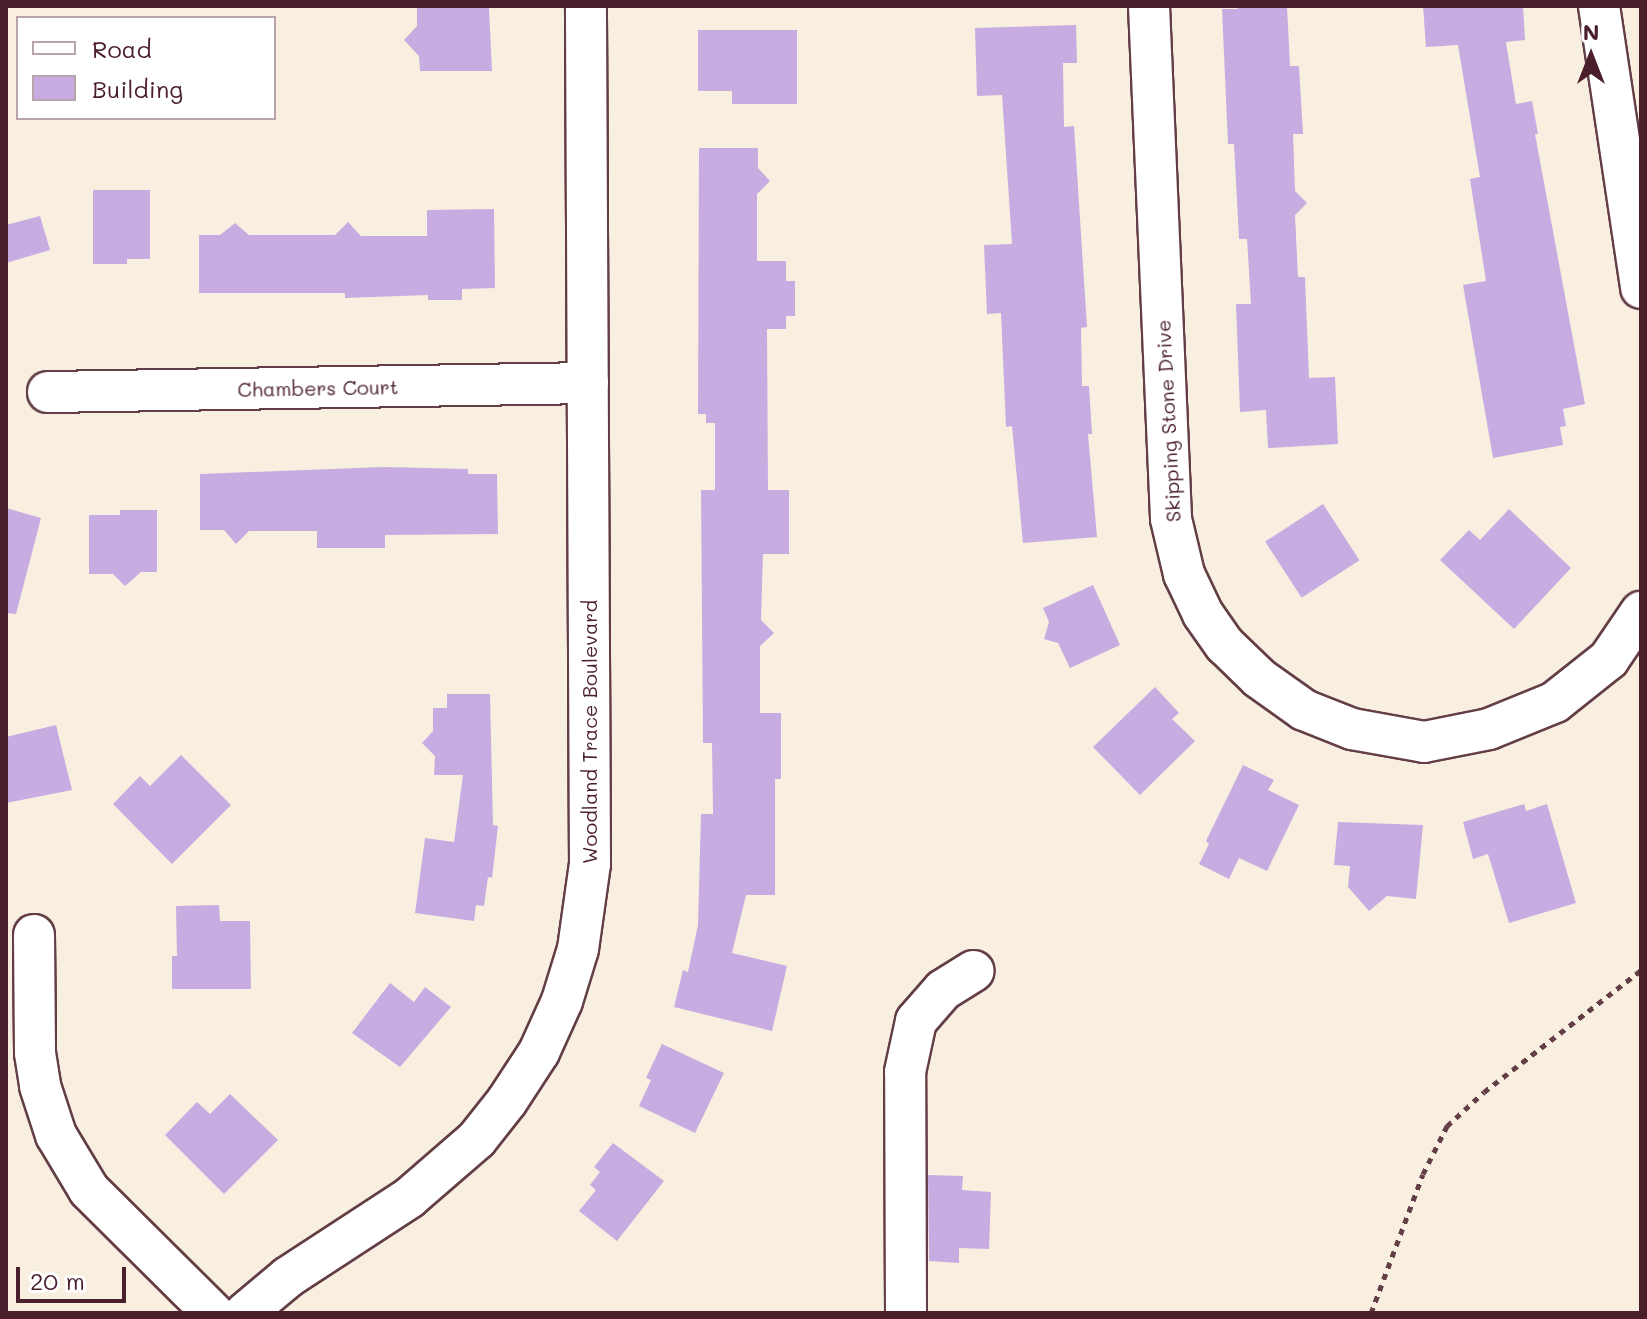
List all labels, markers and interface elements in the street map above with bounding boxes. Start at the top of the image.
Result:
legend [16,16,276,120]
north arrow [1551,16,1631,96]
text: N [1583,17,1599,46]
text: Road [92,33,152,64]
text: Building [92,73,183,104]
street label: Skipping Stone Drive [1151,319,1185,523]
street label: Chambers Court [237,375,399,401]
street label: Woodland Trace Boulevard [577,600,601,864]
scale bar [20,1251,130,1301]
text: 20 m [30,1265,85,1296]

